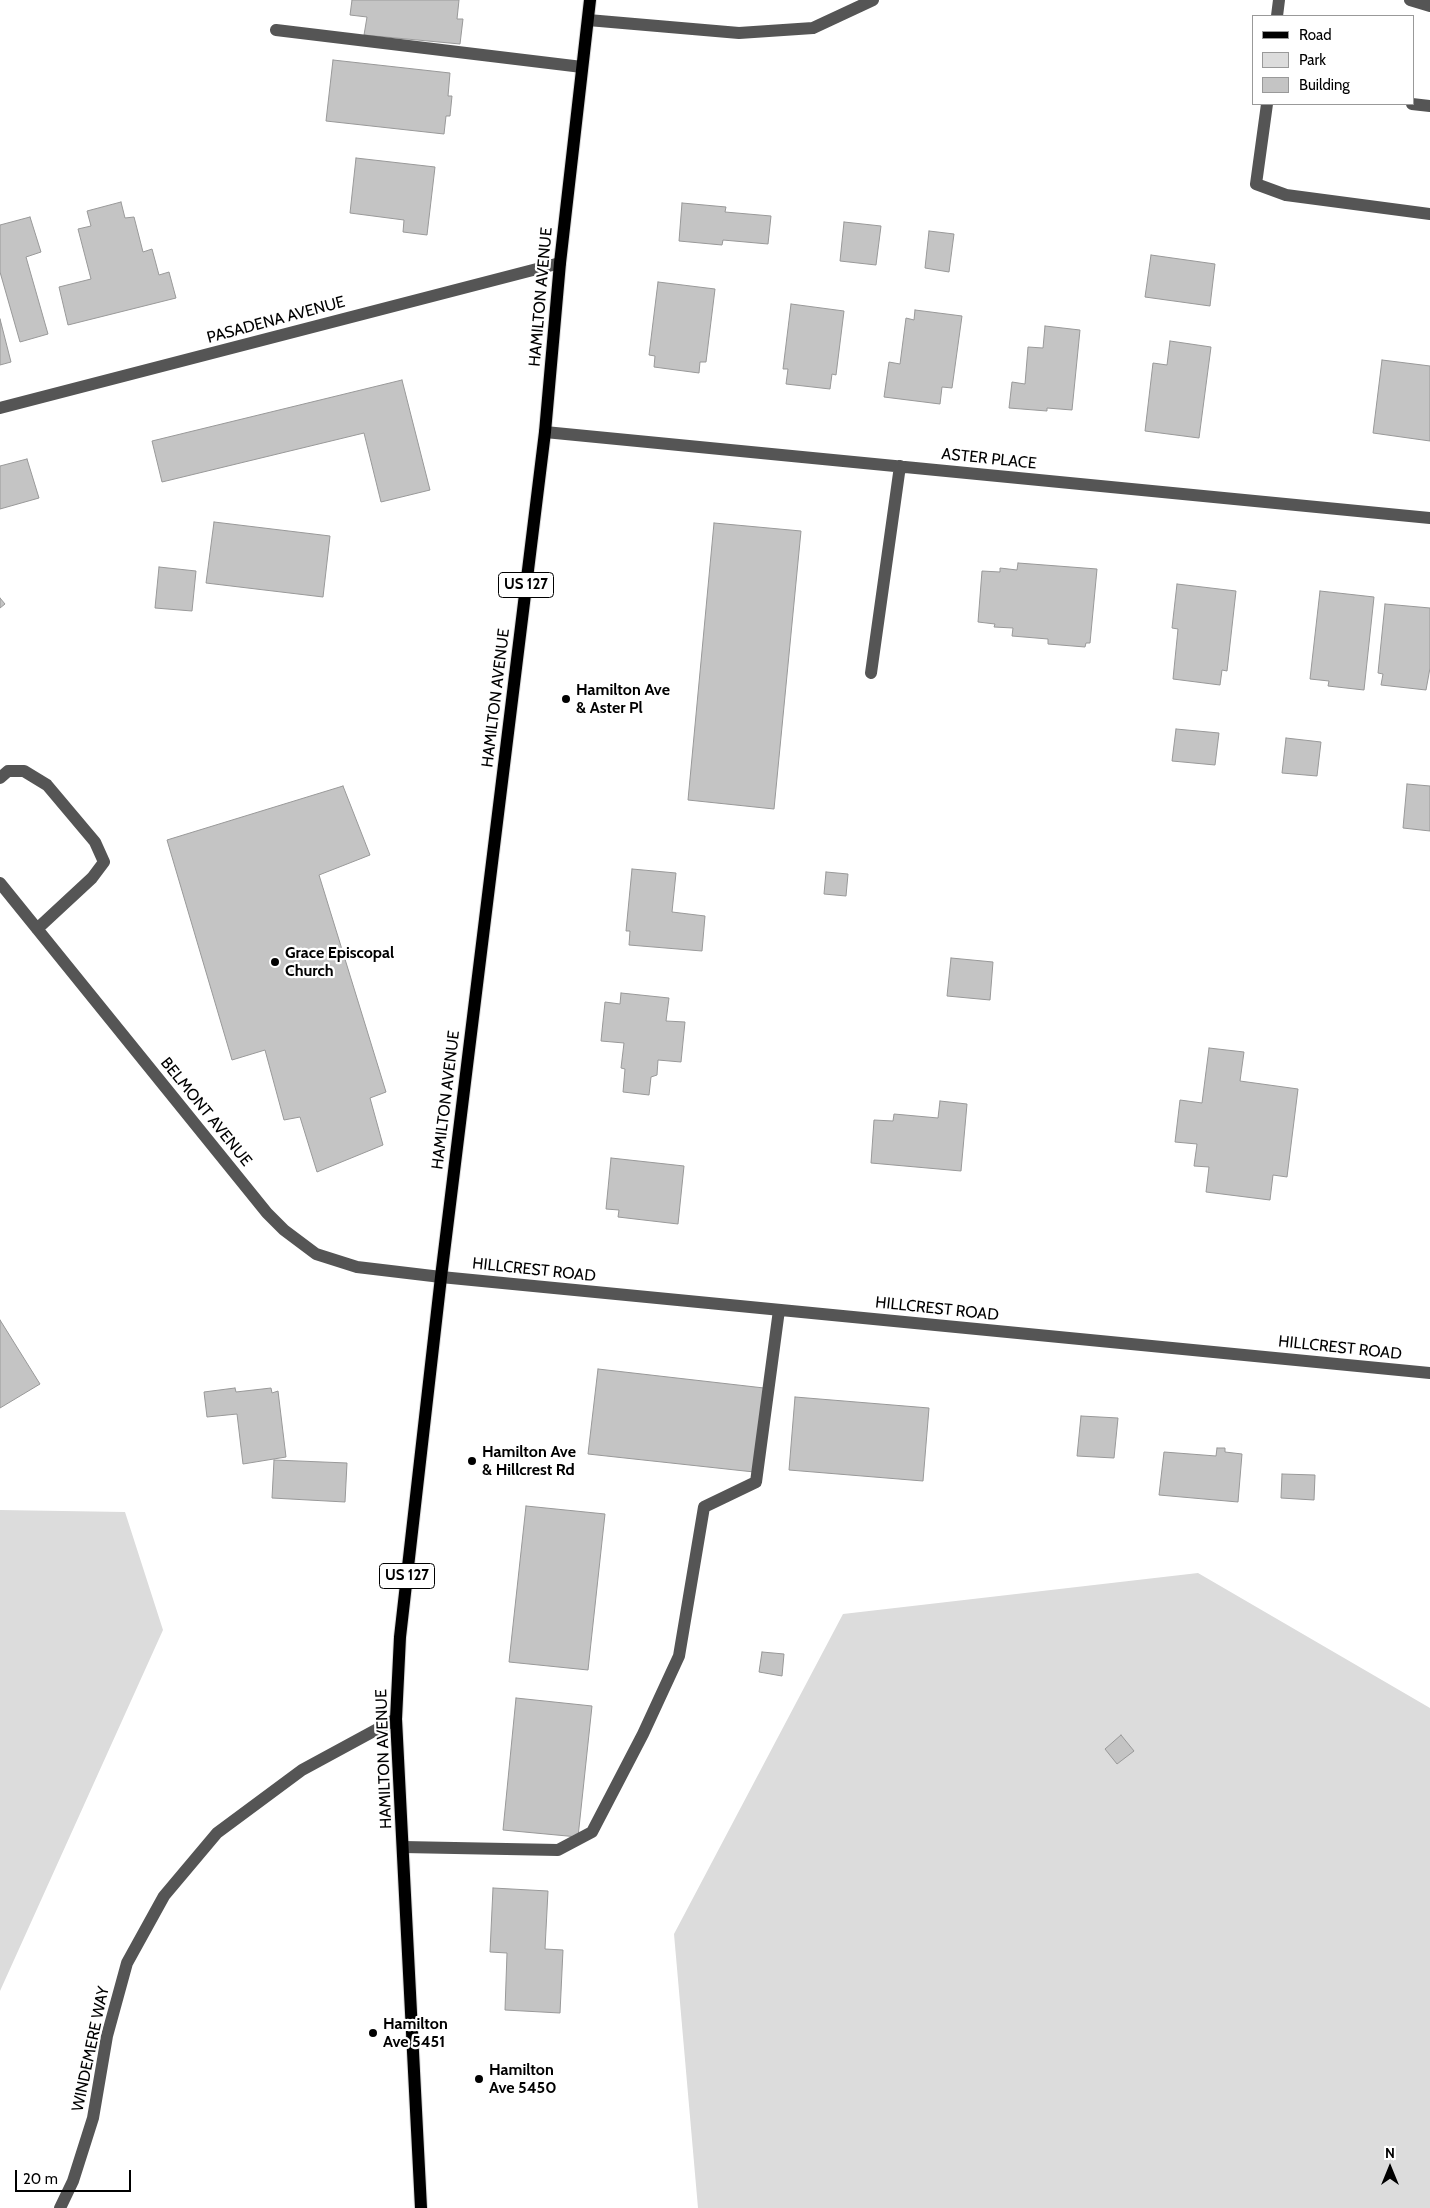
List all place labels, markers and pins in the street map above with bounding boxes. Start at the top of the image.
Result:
place label: Hamilton Ave & Aster Pl [576,680,670,718]
marker: Hamilton Ave & Aster Pl [560,693,572,705]
place label: Grace Episcopal Church [285,943,394,981]
marker: Grace Episcopal Church [269,956,281,968]
place label: Hamilton Ave & Hillcrest Rd [482,1442,576,1480]
marker: Hamilton Ave & Hillcrest Rd [466,1455,478,1467]
place label: Hamilton Ave 5451 [383,2014,448,2052]
marker: Hamilton Ave 5451 [367,2027,379,2039]
place label: Hamilton Ave 5450 [489,2060,556,2098]
marker: Hamilton Ave 5450 [473,2073,485,2085]

